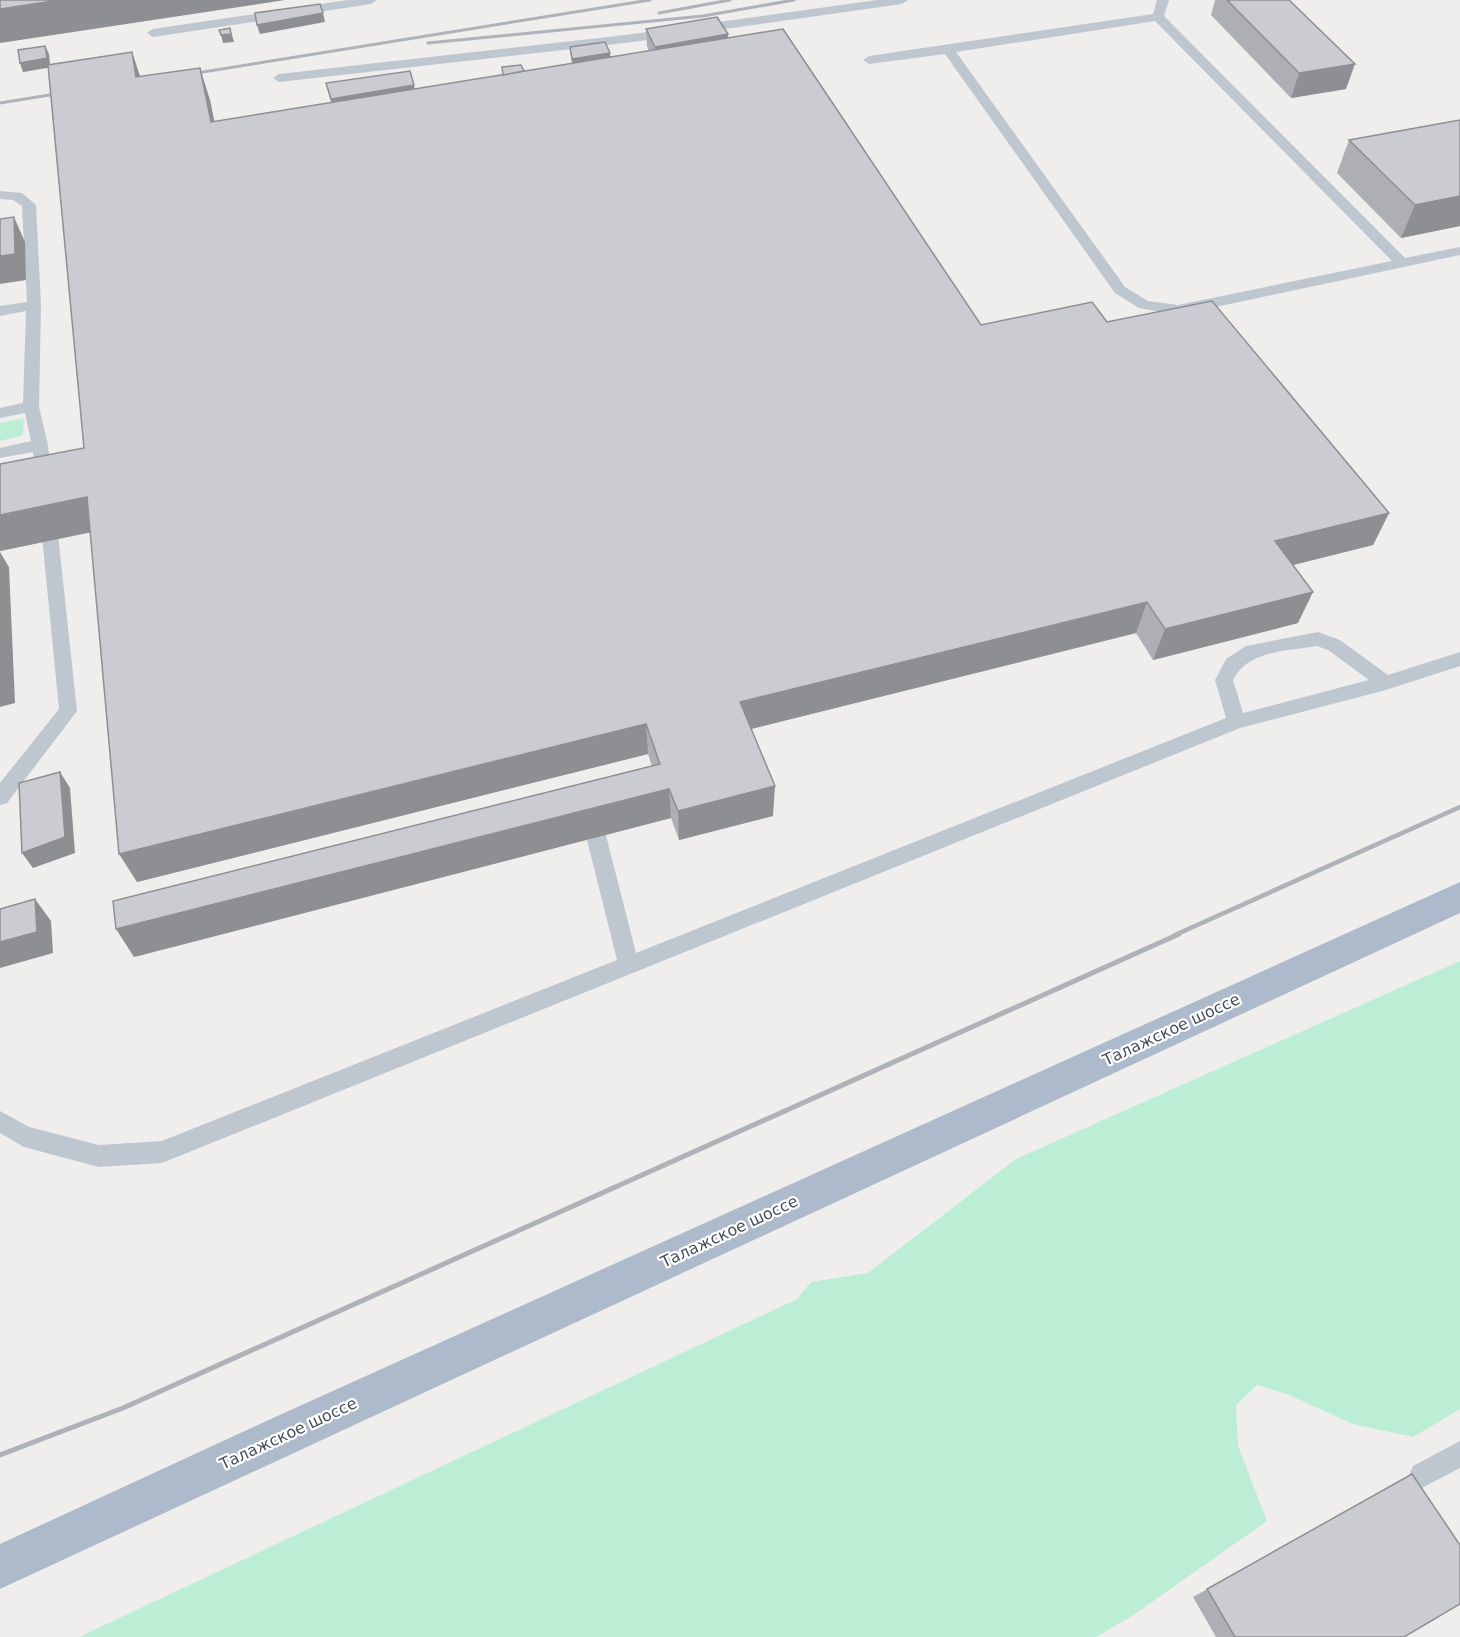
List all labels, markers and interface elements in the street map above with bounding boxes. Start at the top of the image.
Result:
street label: Талажское шоссе [1099,989,1243,1070]
street label: Талажское шоссе [657,1191,801,1272]
street label: Талажское шоссе [216,1393,360,1474]

